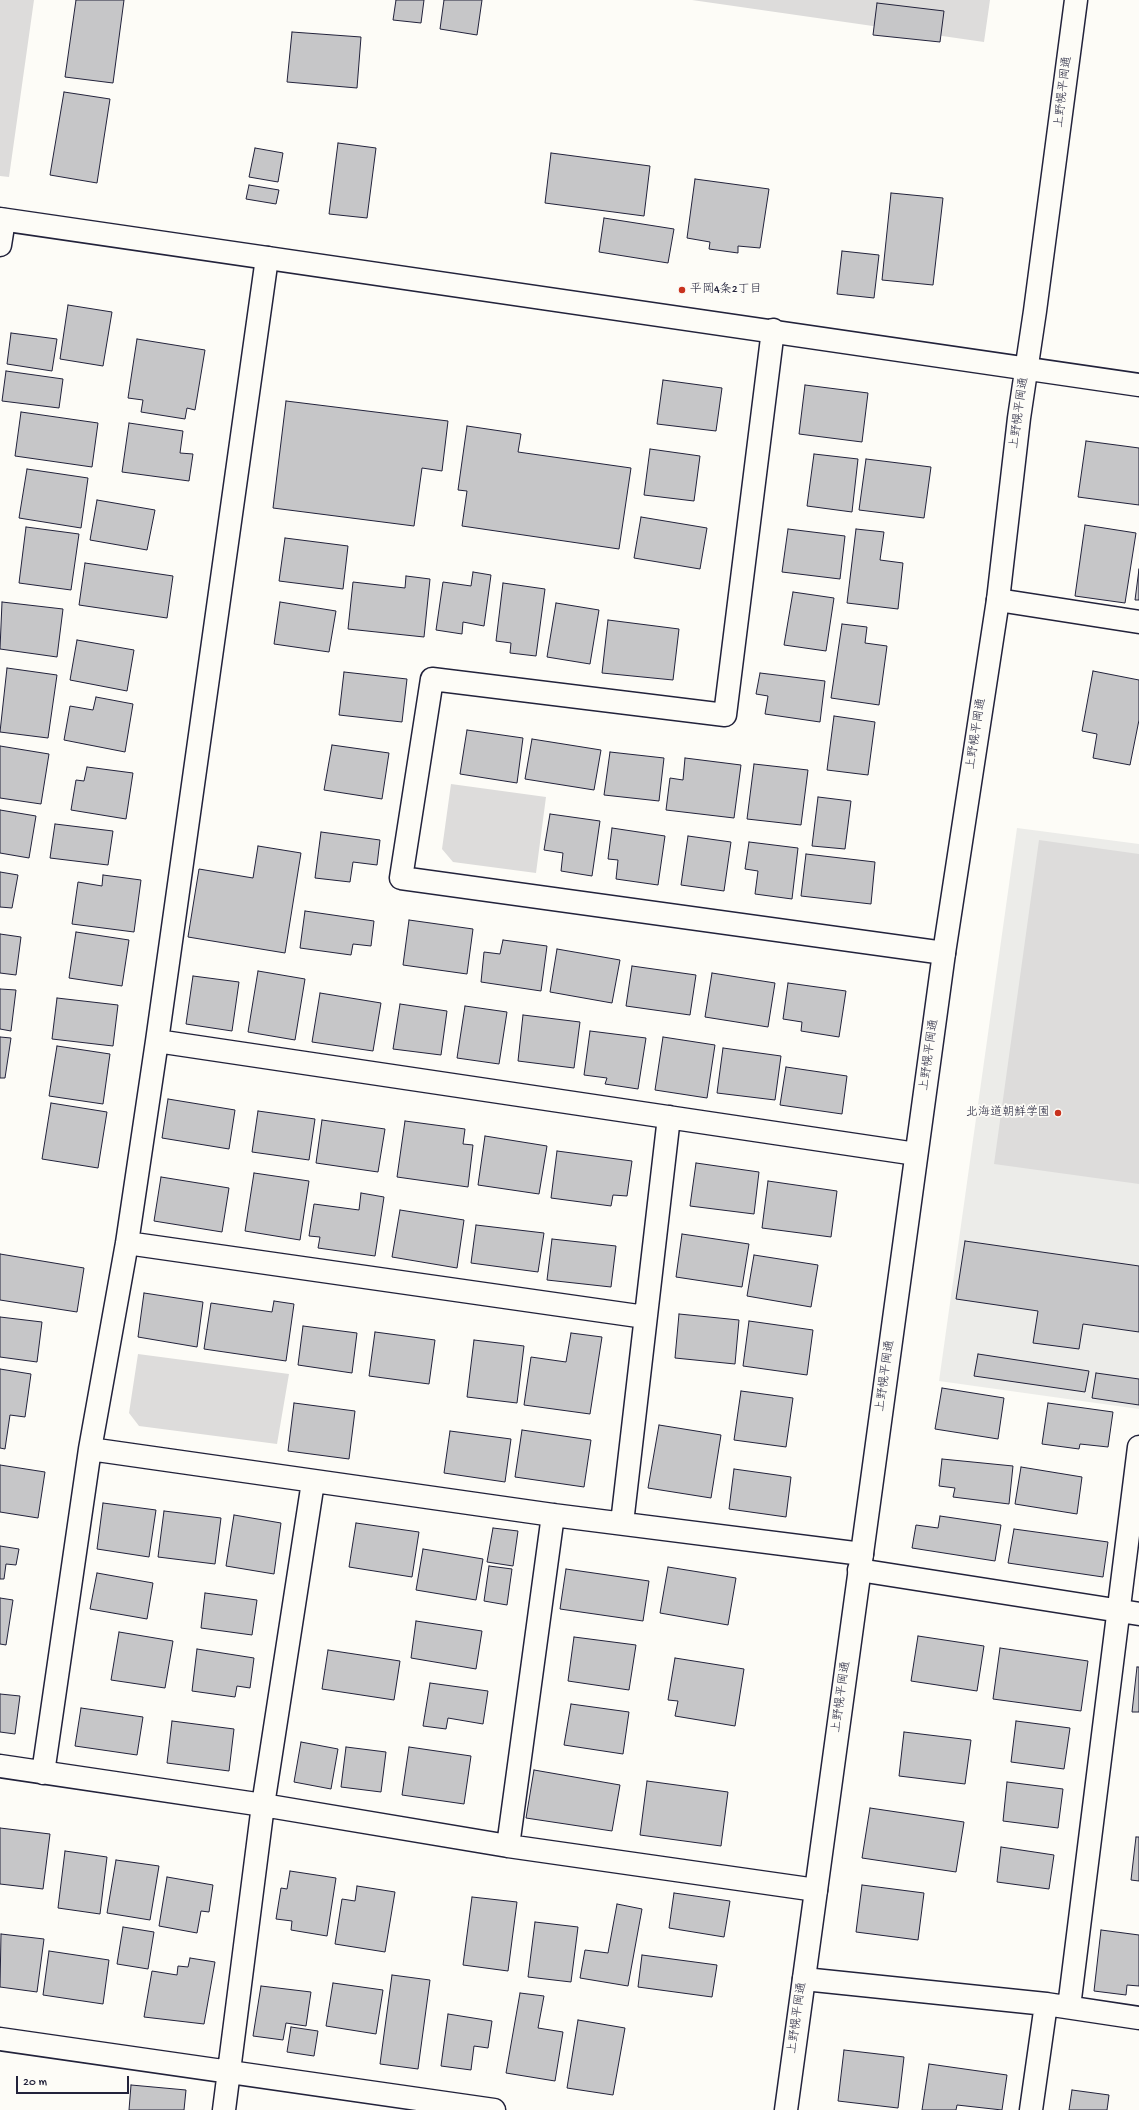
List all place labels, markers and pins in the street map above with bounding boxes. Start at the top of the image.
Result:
place label: 平岡4条2丁目 [690,283,762,297]
marker: 平岡4条2丁目 [677,285,687,295]
place label: 北海道朝鮮学園 [966,1106,1050,1120]
marker: 北海道朝鮮学園 [1053,1108,1063,1118]

